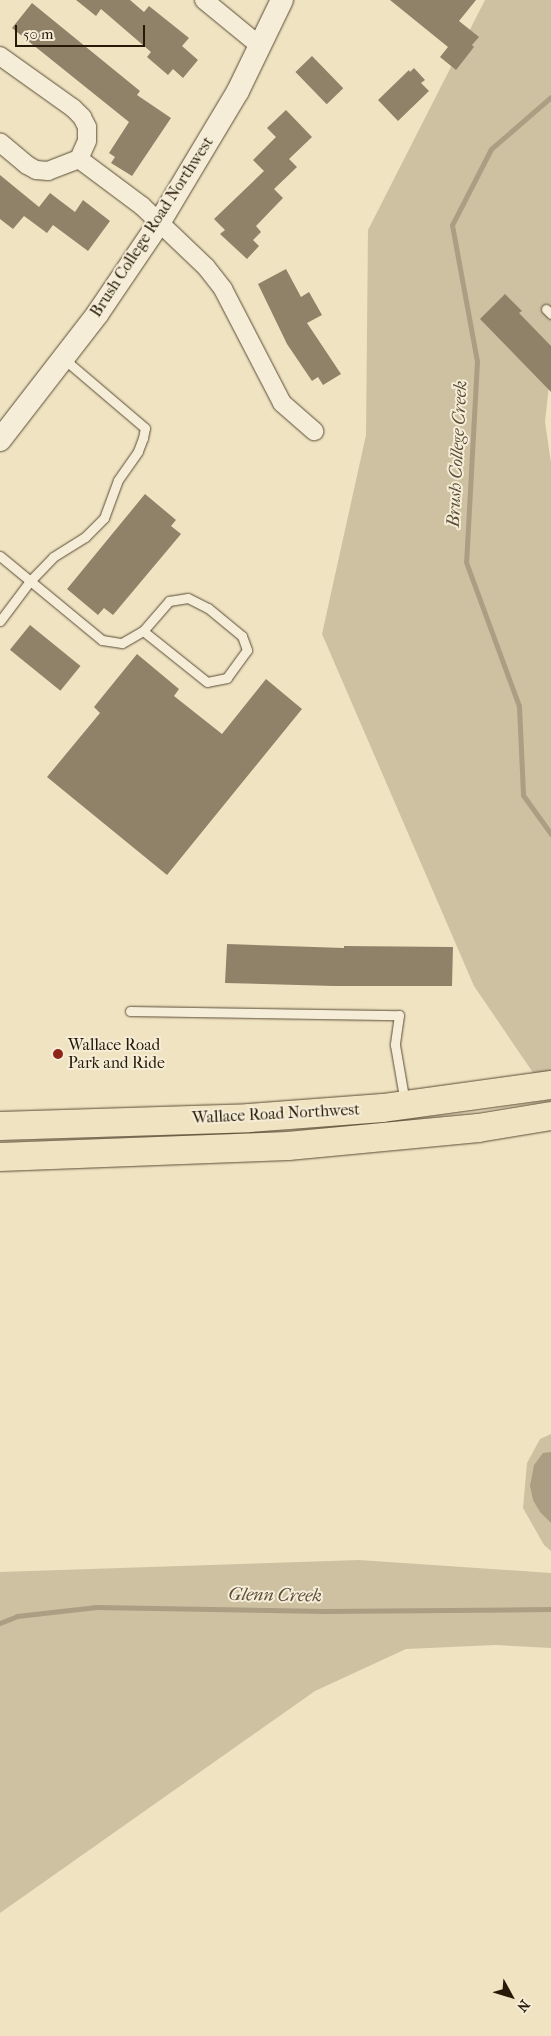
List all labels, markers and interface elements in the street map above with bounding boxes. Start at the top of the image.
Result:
scale bar [18,15,148,47]
text: 50 m [23,25,53,43]
street label: Brush College Road Northwest [86,133,218,321]
water label: Brush College Creek [443,380,473,528]
place label: Wallace Road Park and Ride [68,1035,165,1073]
marker: Wallace Road Park and Ride [52,1048,64,1060]
street label: Wallace Road Northwest [192,1100,360,1128]
water label: Glenn Creek [228,1584,322,1608]
north arrow [486,1971,536,2021]
text: N [513,1996,533,2015]

